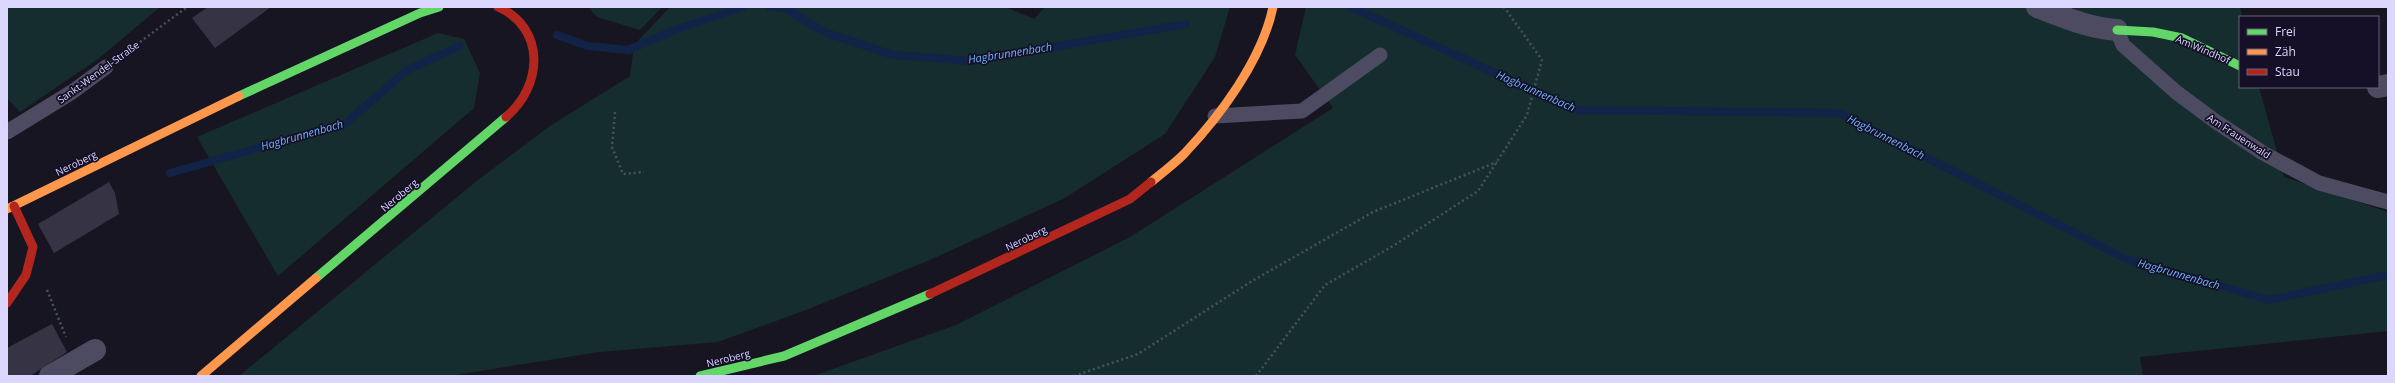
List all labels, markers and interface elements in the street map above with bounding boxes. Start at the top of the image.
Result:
legend [2239,16,2379,88]
text: Frei [2275,23,2296,40]
street label: Am Windhof [2174,31,2233,67]
street label: Sankt-Wendel-Straße [54,37,142,107]
water label: Hagbrunnenbach [967,38,1053,67]
text: Zäh [2275,43,2296,60]
text: Stau [2275,63,2300,80]
water label: Hagbrunnenbach [1494,66,1578,115]
street label: Am Frauenwald [2205,110,2273,162]
water label: Hagbrunnenbach [1845,111,1927,162]
water label: Hagbrunnenbach [259,116,345,153]
street label: Neroberg [53,147,100,179]
street label: Neroberg [377,175,421,215]
street label: Neroberg [1003,222,1050,254]
water label: Hagbrunnenbach [2136,255,2222,292]
street label: Neroberg [705,346,752,370]

